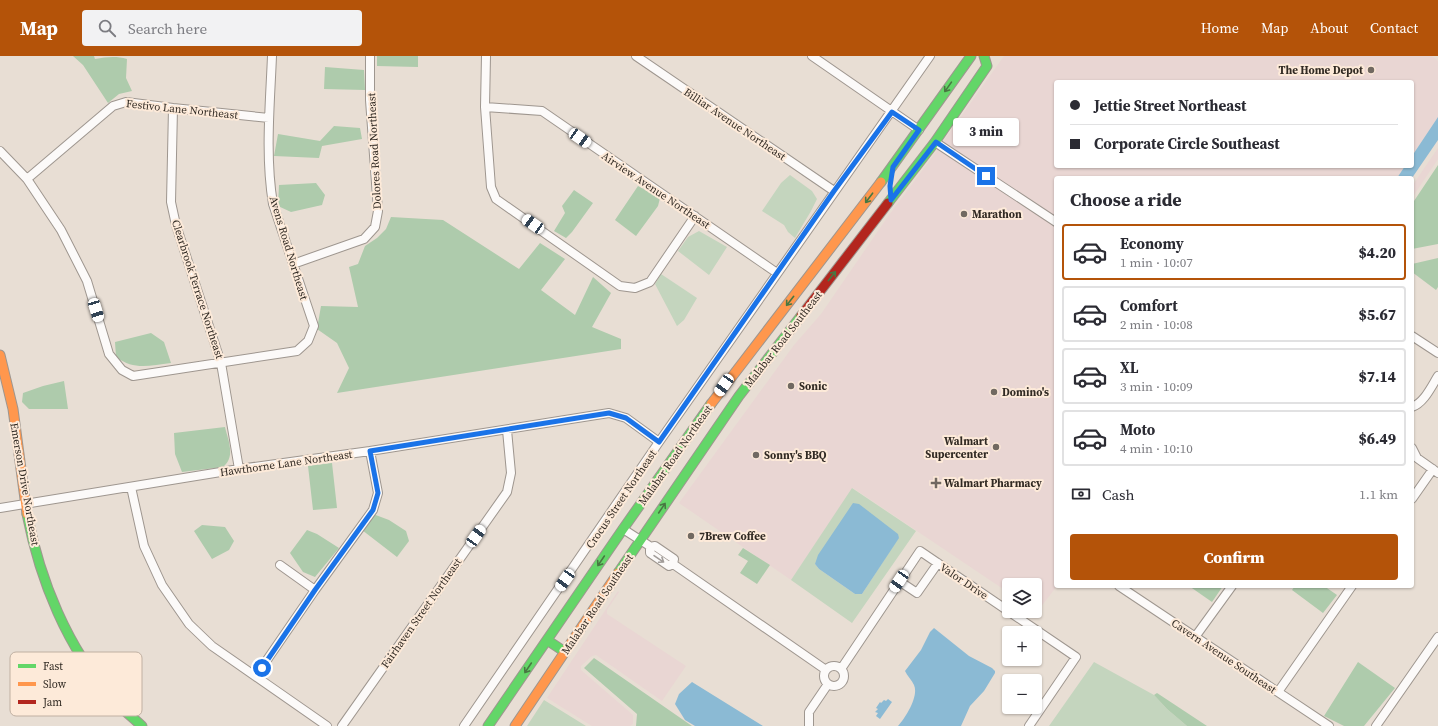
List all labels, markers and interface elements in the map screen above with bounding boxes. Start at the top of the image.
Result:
search box [82,10,362,46]
text: Map [20,15,58,41]
icon: search [96,17,118,39]
text: Search here [128,18,207,39]
text: Home [1201,18,1239,38]
text: Map [1261,18,1288,38]
text: About [1310,18,1348,38]
text: Contact [1370,18,1418,38]
place label: The Home Depot [1278,63,1364,78]
marker: The Home Depot [1366,65,1376,75]
one-way arrow [944,81,952,92]
street label: Billiar Avenue Northeast [681,85,789,164]
street label: Dolores Road Northeast [364,92,385,210]
text: Jettie Street Northeast [1094,95,1246,116]
street label: Festivo Lane Northeast [125,96,239,123]
callout: 3 min [953,118,1019,146]
text: 3 min [969,123,1003,140]
car [567,126,593,150]
text: Corporate Circle Southeast [1094,133,1280,154]
street label: Airview Avenue Northeast [599,148,713,233]
route end [977,167,995,185]
text: Choose a ride [1070,187,1182,212]
one-way arrow [865,192,873,203]
street label: Avens Road Northeast [266,195,312,302]
place label: Marathon [972,207,1022,222]
marker: Marathon [959,209,969,219]
car [520,212,546,236]
street label: Clearbrook Terrace Northeast [168,218,227,361]
text: Economy [1120,233,1184,254]
icon: car [1072,234,1108,270]
text: $4.20 [1358,242,1396,263]
text: 1 min · 10:07 [1120,254,1193,271]
one-way arrow [828,271,836,282]
street label: Malabar Road Southeast [741,288,826,391]
text: Comfort [1120,295,1178,316]
one-way arrow [786,296,794,307]
icon: car [1072,296,1108,332]
car [87,297,105,323]
text: $5.67 [1358,304,1396,325]
text: 2 min · 10:08 [1120,316,1193,333]
text: XL [1120,357,1139,378]
icon: car [1072,358,1108,394]
text: $7.14 [1358,366,1396,387]
car [712,372,736,398]
text: 3 min · 10:09 [1120,378,1193,395]
place label: Sonic [799,379,827,394]
marker: Sonic [786,381,796,391]
place label: Domino's [1002,385,1049,400]
marker: Domino's [989,387,999,397]
street label: Malabar Road Northeast [635,402,716,508]
text: Moto [1120,419,1155,440]
icon: car [1072,420,1108,456]
street label: Emerson Drive Northeast [6,422,43,547]
text: $6.49 [1358,428,1396,449]
place label: Walmart Supercenter [925,434,989,462]
text: 4 min · 10:10 [1120,440,1193,457]
marker: Walmart Supercenter [991,442,1001,452]
street label: Hawthorne Lane Northeast [219,447,354,480]
street label: Crocus Street Northeast [583,447,660,552]
place label: Sonny's BBQ [764,448,827,463]
marker: Sonny's BBQ [751,450,761,460]
place label: Walmart Pharmacy [944,476,1042,491]
marker: Walmart Pharmacy [931,478,941,488]
icon: cash [1070,483,1092,505]
text: Cash [1102,484,1134,505]
text: 1.1 km [1359,486,1398,503]
one-way arrow [658,503,666,514]
car [464,523,488,549]
place label: 7Brew Coffee [699,529,766,544]
marker: 7Brew Coffee [686,531,696,541]
button: Confirm [1070,534,1398,580]
street label: Malabar Road Southeast [558,551,637,658]
street label: Fairhaven Street Northeast [378,555,465,671]
one-way arrow [597,555,605,566]
one-way arrow [654,555,665,563]
street label: Valor Drive [937,560,991,603]
car [553,567,577,593]
car [887,568,911,594]
map controls [1002,578,1042,714]
button: layers [1002,578,1042,618]
street label: Cavern Avenue Southeast [1168,616,1279,697]
button: + [1002,626,1042,666]
legend [10,652,142,716]
text: Fast [43,659,63,674]
route start [253,659,271,677]
one-way arrow [524,662,532,673]
button: − [1002,674,1042,714]
text: Slow [43,677,67,692]
text: Jam [42,695,62,710]

